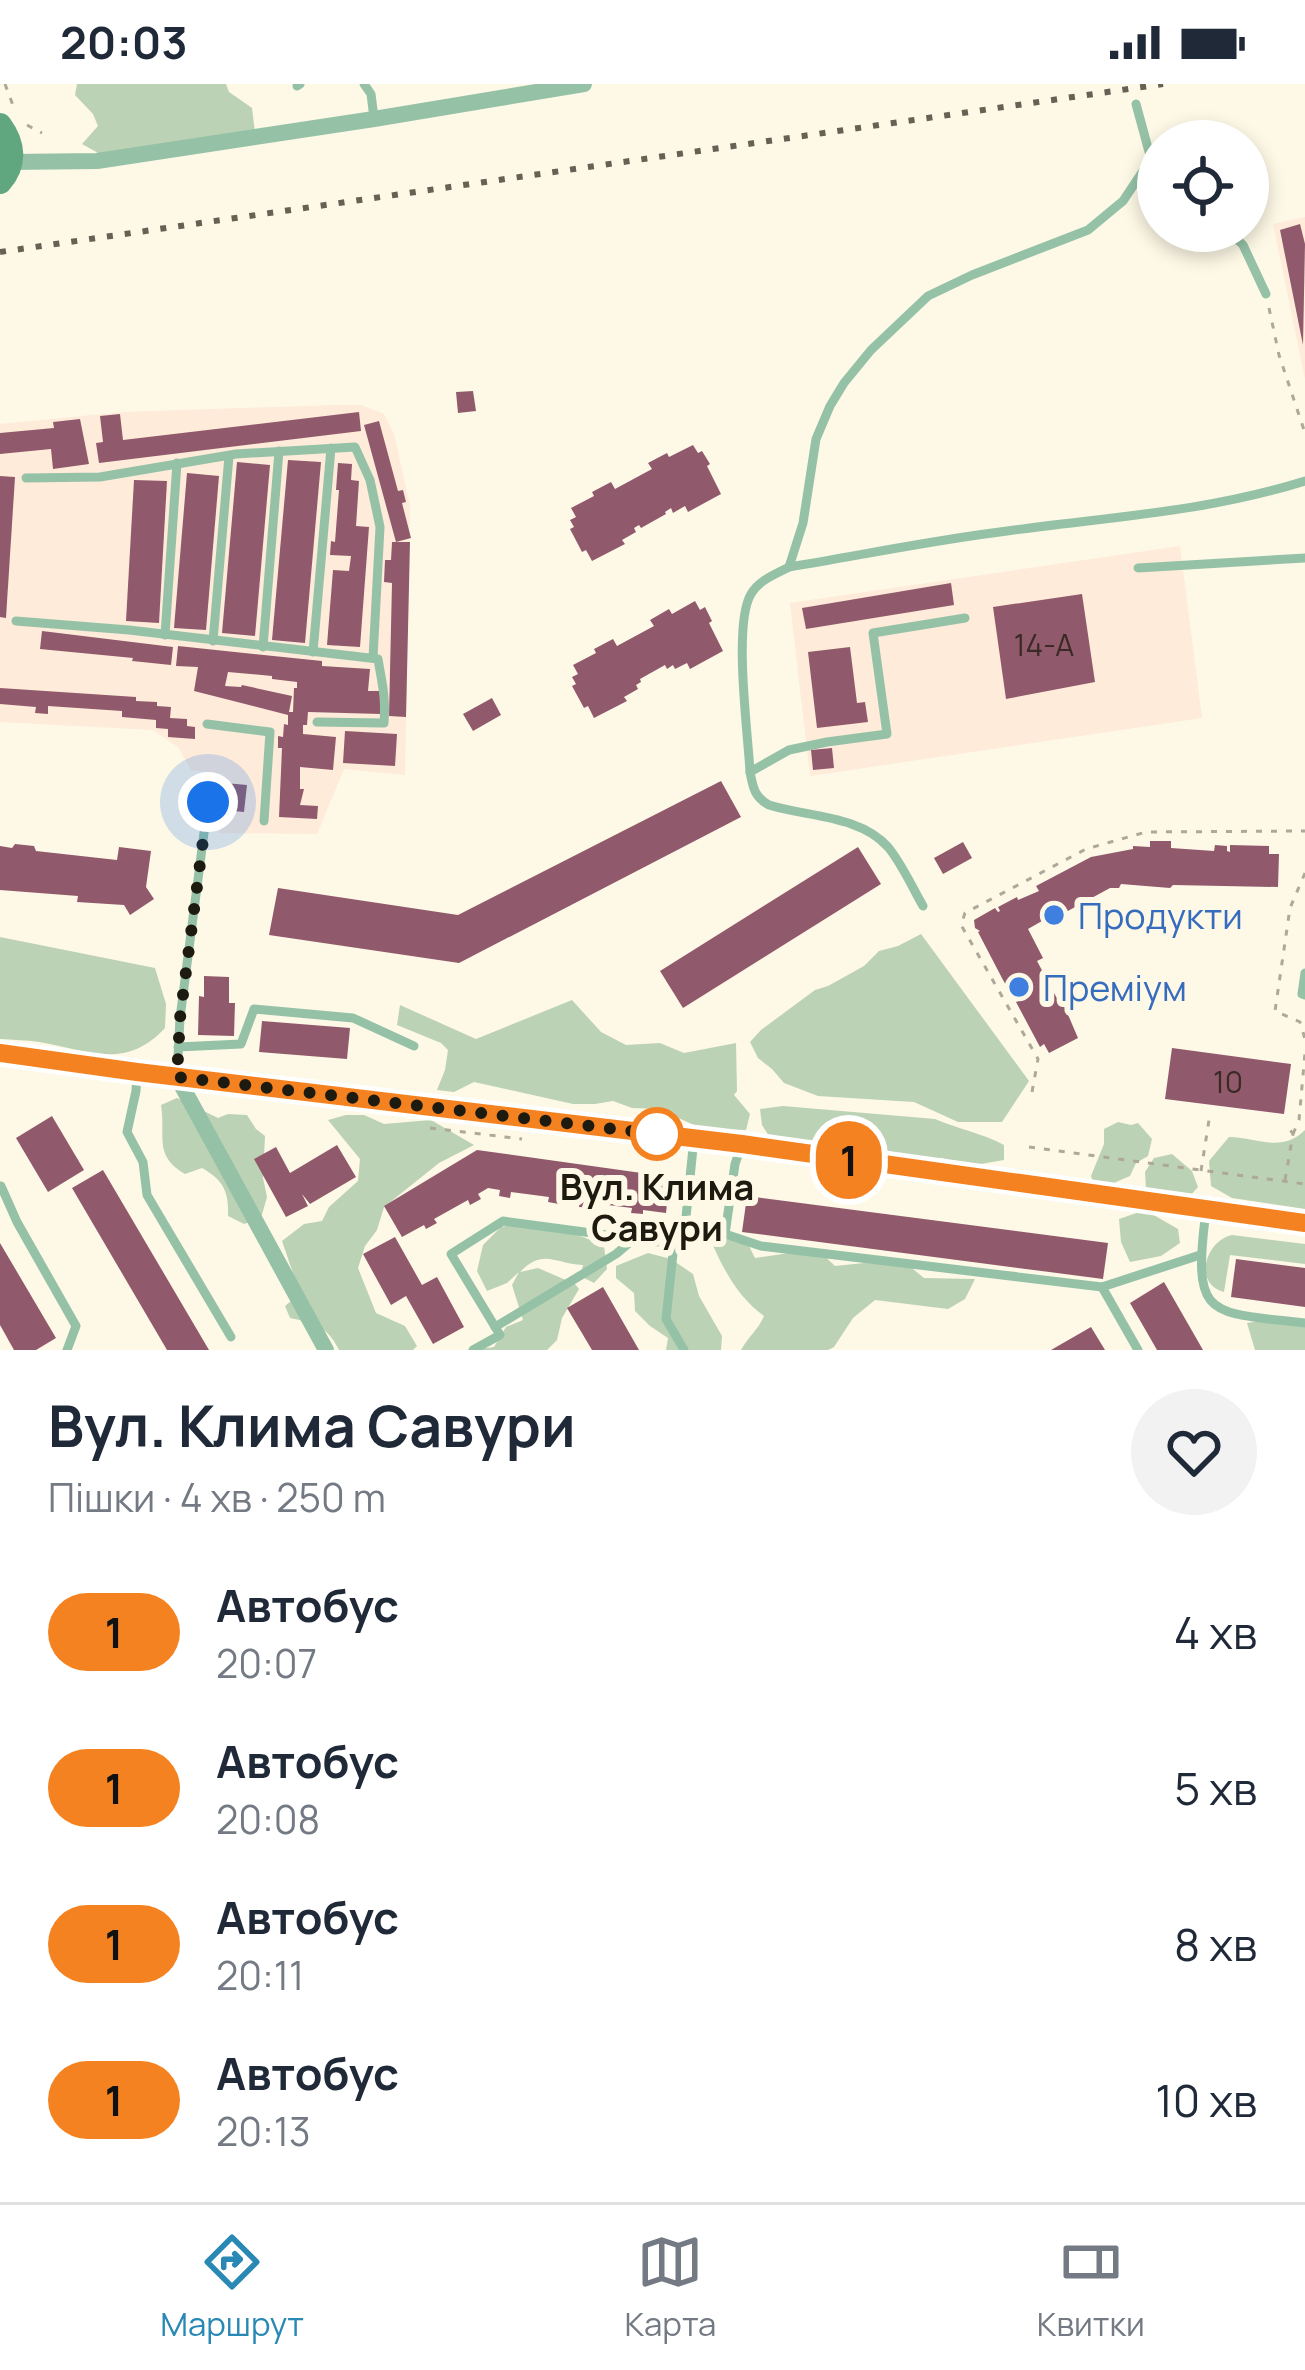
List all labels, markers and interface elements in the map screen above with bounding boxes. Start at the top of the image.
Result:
text: 20:03 [60,11,188,73]
map controls [1137,120,1269,252]
button: locate [1137,120,1269,252]
house number: 14-А [1014,624,1074,665]
your location [178,772,238,832]
place label: Продукти [1078,891,1243,940]
marker: Продукти [1041,902,1067,928]
place label: Преміум [1043,963,1187,1012]
marker: Преміум [1006,974,1032,1000]
house number: 10 [1213,1061,1243,1102]
marker: Вул. Клима Савури [632,1109,682,1159]
line badge: 1 [810,1121,888,1199]
text: 1 [840,1131,858,1189]
place label: Вул. Клима Савури [560,1162,754,1252]
text: Вул. Клима Савури [48,1386,576,1464]
button: heart [1131,1389,1257,1515]
text: Пішки · 4 хв · 250 m [48,1470,386,1524]
text: Автобус [216,1574,399,1636]
text: 4 хв [1174,1601,1257,1663]
text: 1 [105,1603,123,1661]
text: 20:07 [216,1636,317,1690]
text: Автобус [216,1730,399,1792]
text: 5 хв [1174,1757,1257,1819]
text: 1 [105,1759,123,1817]
text: 20:08 [216,1792,320,1846]
text: Автобус [216,1886,399,1948]
text: 8 хв [1174,1913,1257,1975]
text: 1 [105,1915,123,1973]
text: 20:11 [216,1948,304,2002]
text: Автобус [216,2042,399,2104]
text: 10 хв [1155,2069,1257,2131]
text: 1 [105,2071,123,2129]
text: 20:13 [216,2104,310,2158]
tab: Маршрут [160,2229,304,2346]
tab: Карта [624,2229,716,2346]
tab: Квитки [1037,2229,1145,2346]

